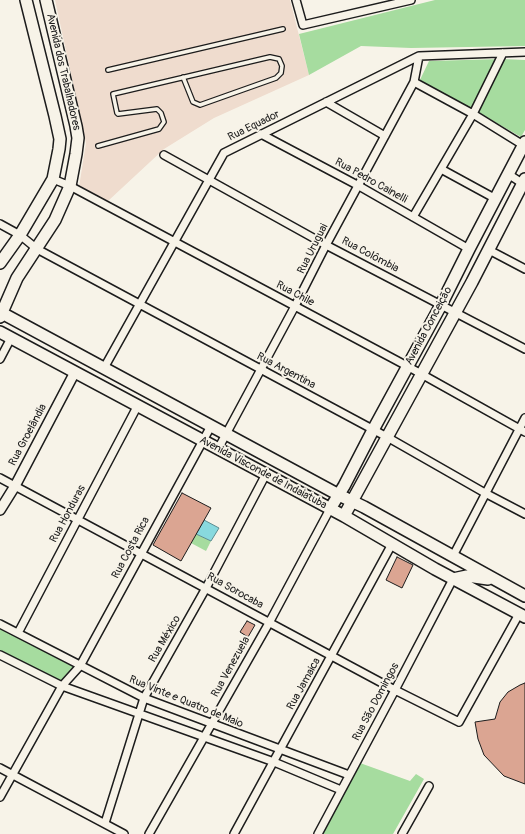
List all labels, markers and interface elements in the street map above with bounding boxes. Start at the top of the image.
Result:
street label: Avenida dos Trabalhadores [43,12,83,132]
street label: Rua Equador [226,108,282,144]
street label: Rua Pedro Cainelli [332,156,410,206]
street label: Rua Uruguai [295,222,331,276]
street label: Rua Colômbia [339,234,401,276]
street label: Rua Chile [274,278,316,310]
street label: Avenida Conceição [403,285,455,367]
street label: Rua Argentina [254,350,318,392]
street label: Rua Groelândia [6,402,50,468]
street label: Avenida Visconde de Indaiatuba [197,434,329,512]
street label: Rua Honduras [47,483,89,545]
street label: Rua Costa Rica [109,515,153,581]
street label: Rua Sorocaba [204,570,266,612]
street label: Rua México [146,613,184,665]
street label: Rua Venezuela [209,634,253,700]
street label: Rua Jamaica [284,656,324,712]
street label: Rua São Domingos [350,661,402,743]
street label: Rua Vinte e Quatro de Maio [127,673,245,731]

